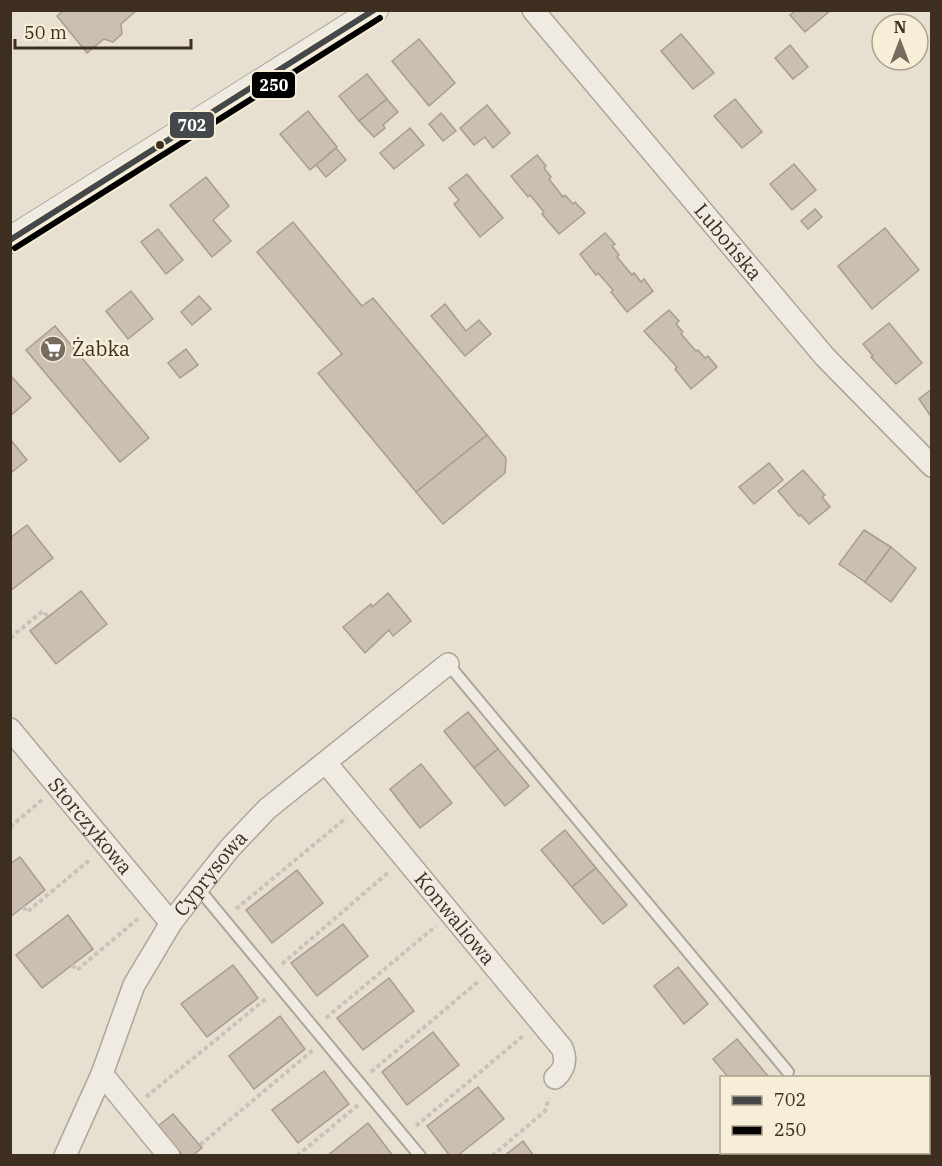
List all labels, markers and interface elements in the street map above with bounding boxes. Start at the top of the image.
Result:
scale bar [15,12,190,50]
north arrow [870,12,930,72]
text: N [894,17,906,37]
text: 50 m [24,21,67,44]
line badge: 250 [251,71,296,99]
text: 250 [260,75,289,95]
line badge: 702 [169,111,215,139]
text: 702 [178,115,206,135]
unlabelled marker [154,139,166,151]
street label: Lubońska [688,197,769,286]
supermarket icon: Żabka [38,334,68,364]
place label: Żabka [72,335,130,362]
street label: Storczykowa [42,771,139,880]
street label: Cyprysowa [167,824,253,922]
street label: Konwaliowa [409,866,502,971]
legend [720,1076,930,1154]
text: 702 [774,1088,806,1111]
text: 250 [774,1118,806,1141]

